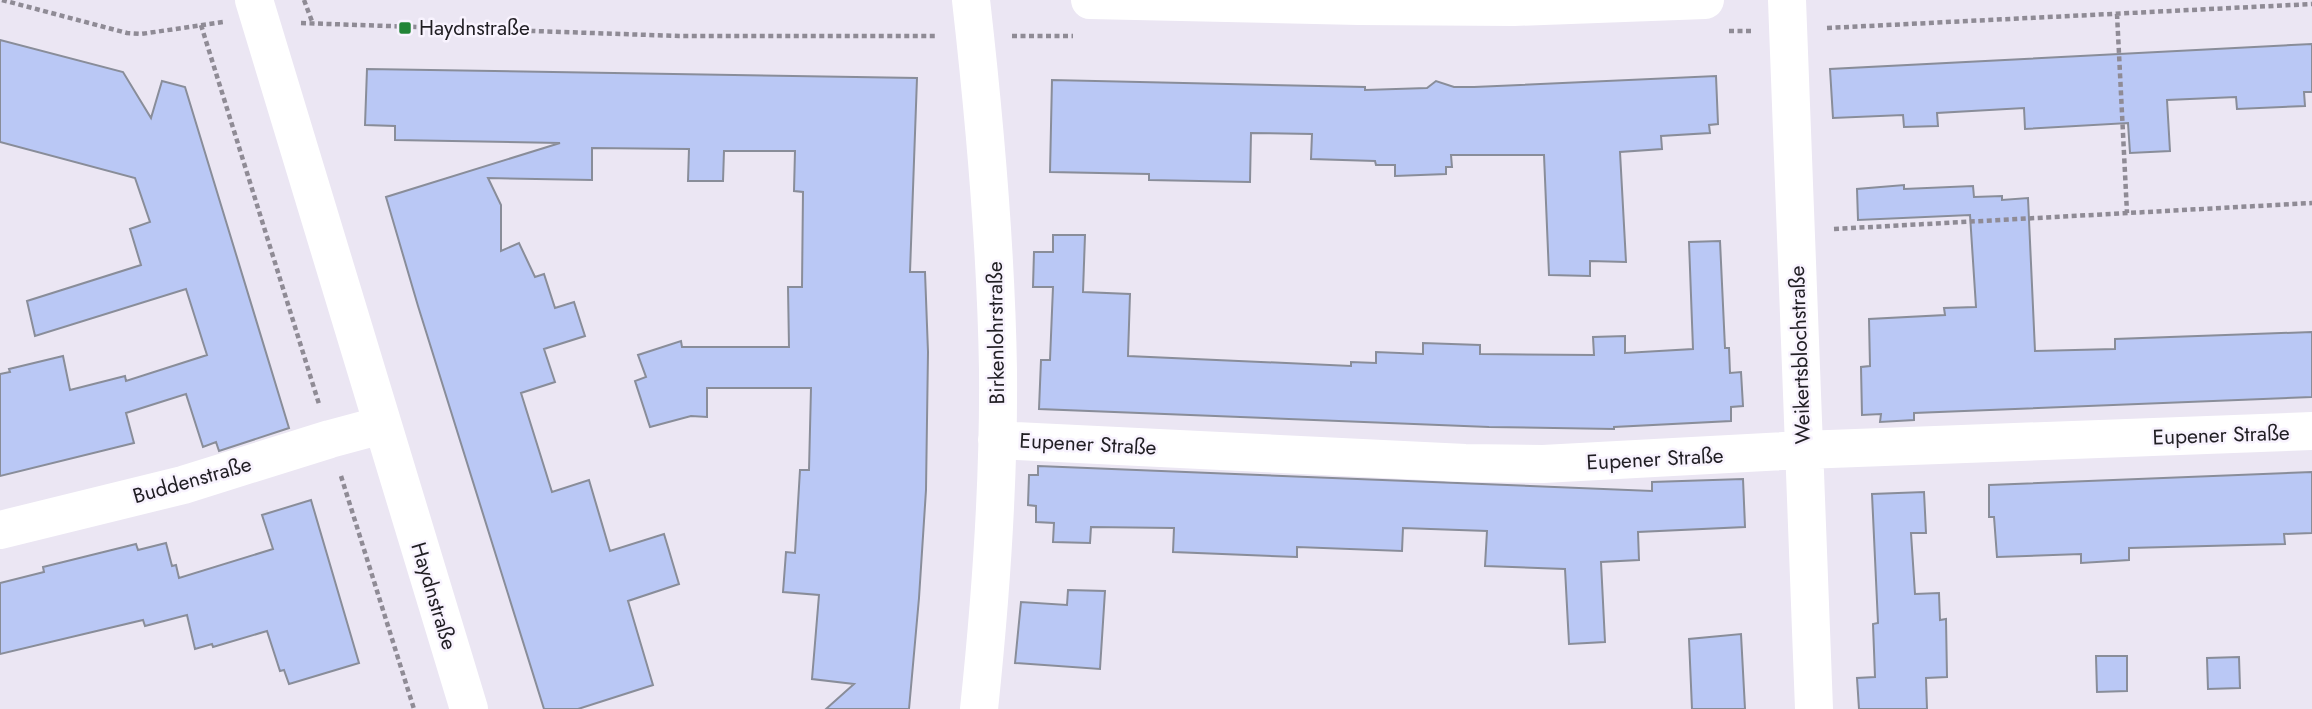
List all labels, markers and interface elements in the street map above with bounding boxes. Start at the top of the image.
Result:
place label: Haydnstraße [419,13,530,43]
marker: Haydnstraße [397,20,413,36]
street label: Birkenlohrstraße [980,261,1012,405]
street label: Weikertsblochstraße [1782,265,1818,445]
street label: Eupener Straße [2152,418,2290,452]
street label: Eupener Straße [1019,425,1157,463]
street label: Eupener Straße [1586,440,1724,478]
street label: Buddenstraße [129,449,255,511]
street label: Haydnstraße [403,539,465,654]

